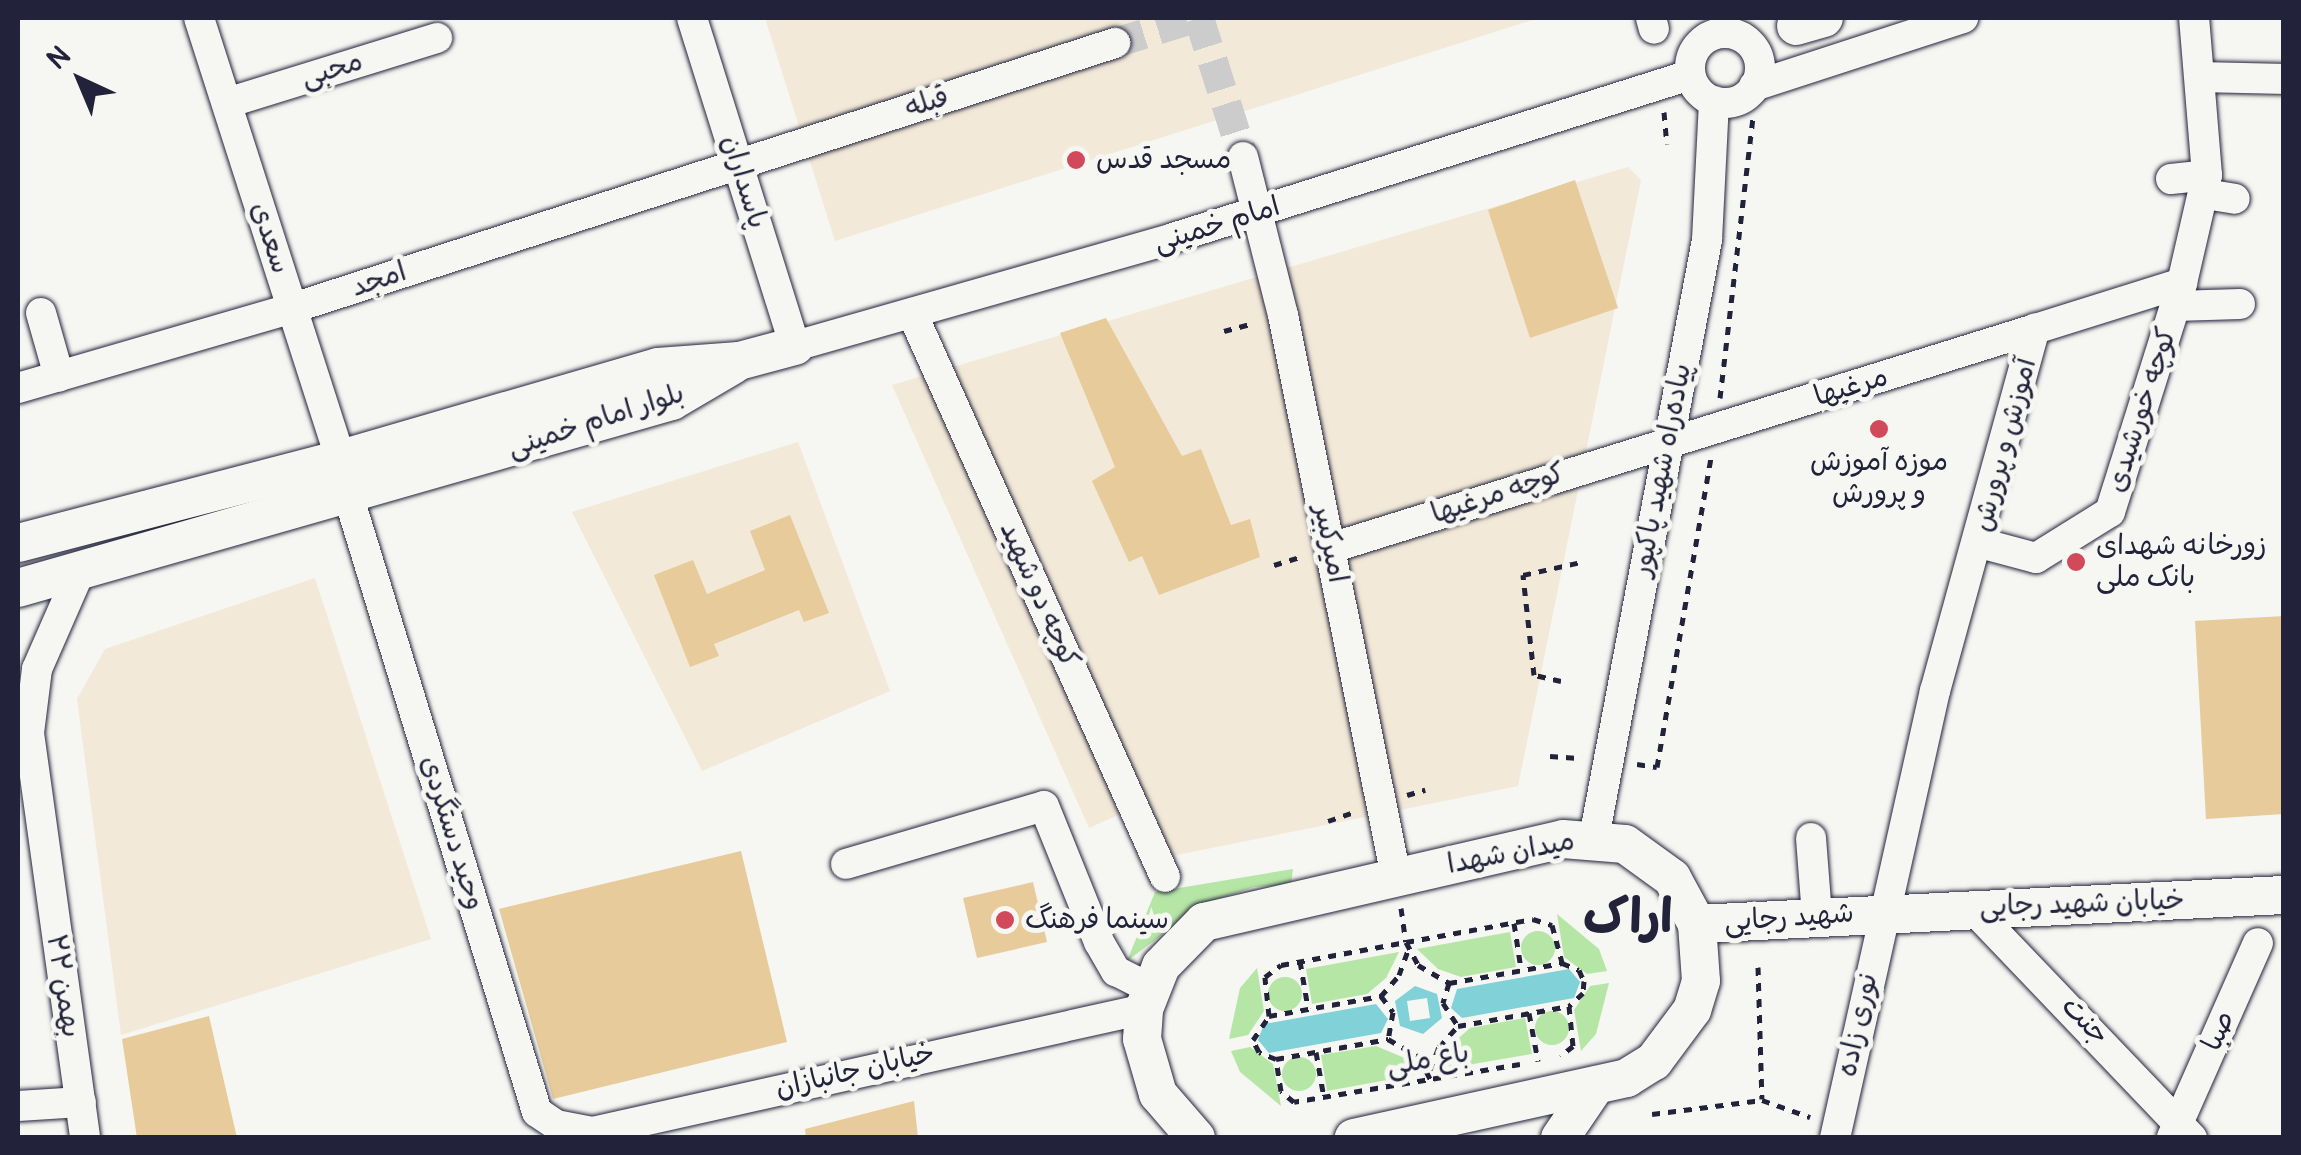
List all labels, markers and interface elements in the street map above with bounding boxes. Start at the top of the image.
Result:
north arrow [30,30,130,130]
text: N [40,39,78,77]
street label: محبی [297,45,367,95]
street label: قبله [901,80,953,126]
street label: پاسداران [714,131,774,233]
place label: مسجد قدس [1096,143,1231,177]
marker: مسجد قدس [1065,149,1087,171]
street label: امام خمینی [1150,190,1284,260]
street label: سعدی [243,198,297,278]
street label: امجد [347,255,411,305]
street label: کوچه خورشیدی [2100,323,2184,497]
street label: آموزش و پرورش [1966,355,2044,535]
street label: مرغیها [1810,360,1892,414]
street label: پیاده‌راه شهید پاکپور [1625,361,1699,579]
street label: بلوار امام خمینی [503,377,689,465]
marker: موزه آموزش و پرورش [1868,418,1890,440]
place label: موزه آموزش و پرورش [1810,445,1948,511]
street label: کوچه مرغیها [1427,457,1569,531]
street label: امیرکبیر [1306,502,1354,586]
street label: کوچه دو شهید [992,517,1086,673]
place label: زورخانه شهدای بانک ملی [2096,529,2267,595]
marker: زورخانه شهدای بانک ملی [2065,551,2087,573]
street label: وحید دستگردی [413,752,491,914]
street label: میدان شهدا [1445,824,1577,882]
street label: خیابان شهید رجایی [1979,884,2185,924]
district label: اراک [1583,889,1673,947]
street label: شهید رجایی [1723,897,1855,939]
place label: سینما فرهنگ [1025,903,1169,937]
marker: سینما فرهنگ [994,909,1016,931]
street label: ۲۲ بهمن [38,932,88,1040]
street label: نوری زاده [1831,970,1885,1080]
street label: جنت [2054,990,2116,1052]
street label: صبا [2196,1006,2242,1056]
street label: خیابان جانبازان [772,1036,938,1106]
street label: باغ ملی [1384,1036,1472,1084]

